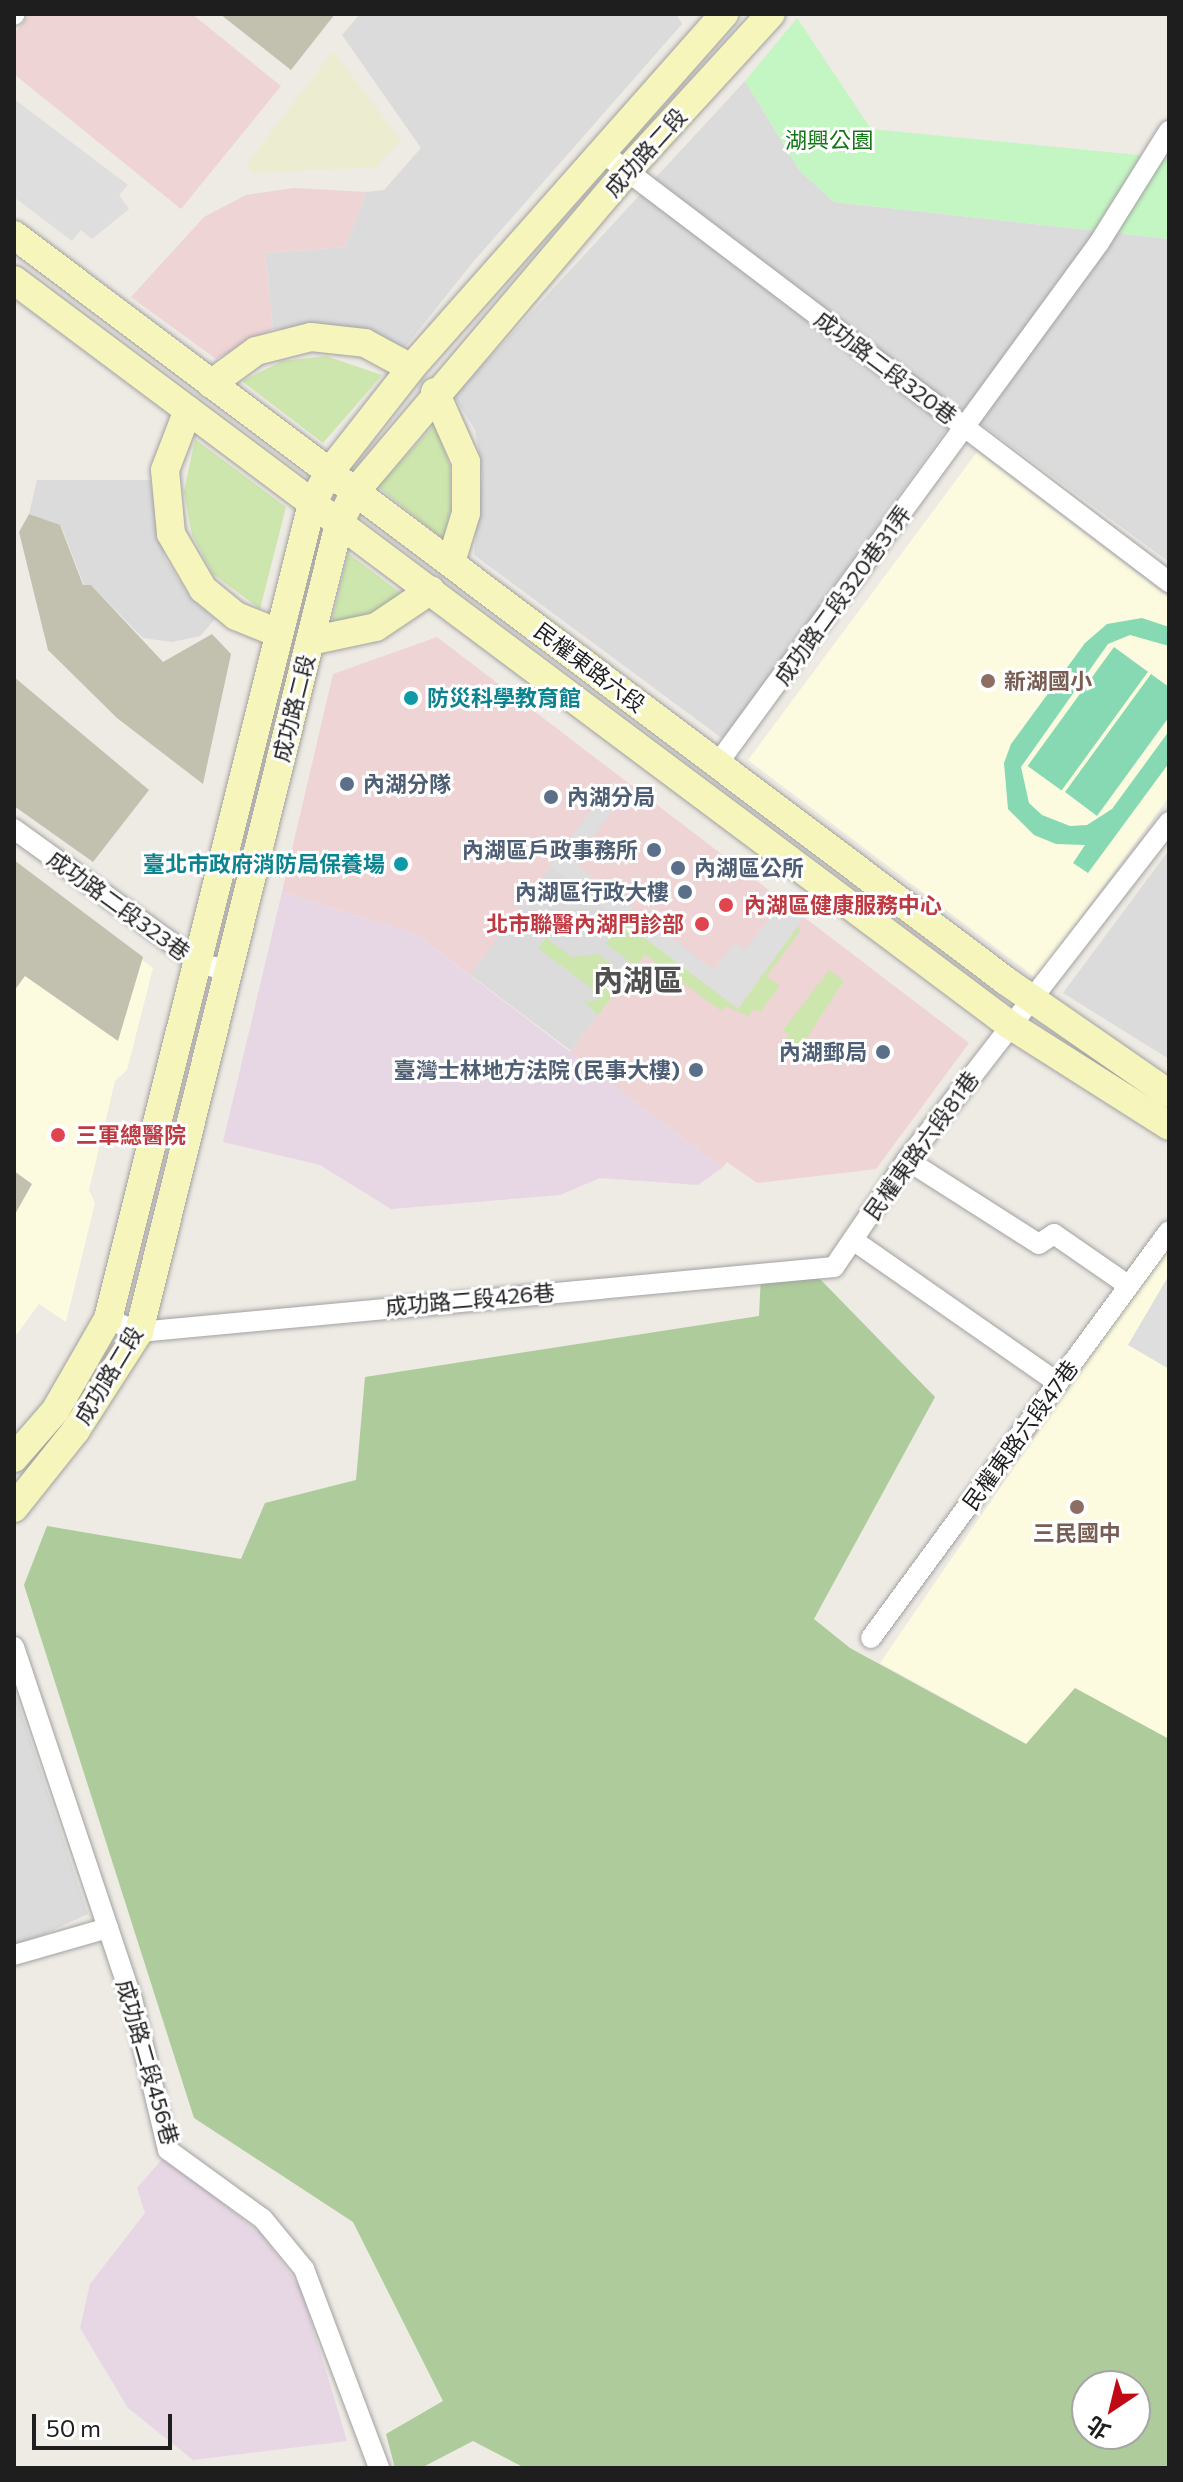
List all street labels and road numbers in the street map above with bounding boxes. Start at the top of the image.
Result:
street label: 成功路二段 [598,102,692,202]
street label: 成功路二段320巷 [810,305,962,429]
street label: 成功路二段320巷31弄 [768,500,916,690]
street label: 民權東路六段 [529,617,651,717]
street label: 成功路二段 [267,651,319,765]
street label: 成功路二段323巷 [43,845,195,965]
street label: 民權東路六段81巷 [858,1066,984,1224]
street label: 成功路二段426巷 [384,1278,556,1320]
street label: 成功路二段 [68,1321,148,1429]
street label: 民權東路六段47巷 [957,1355,1083,1515]
street label: 成功路二段456巷 [112,1976,184,2148]

